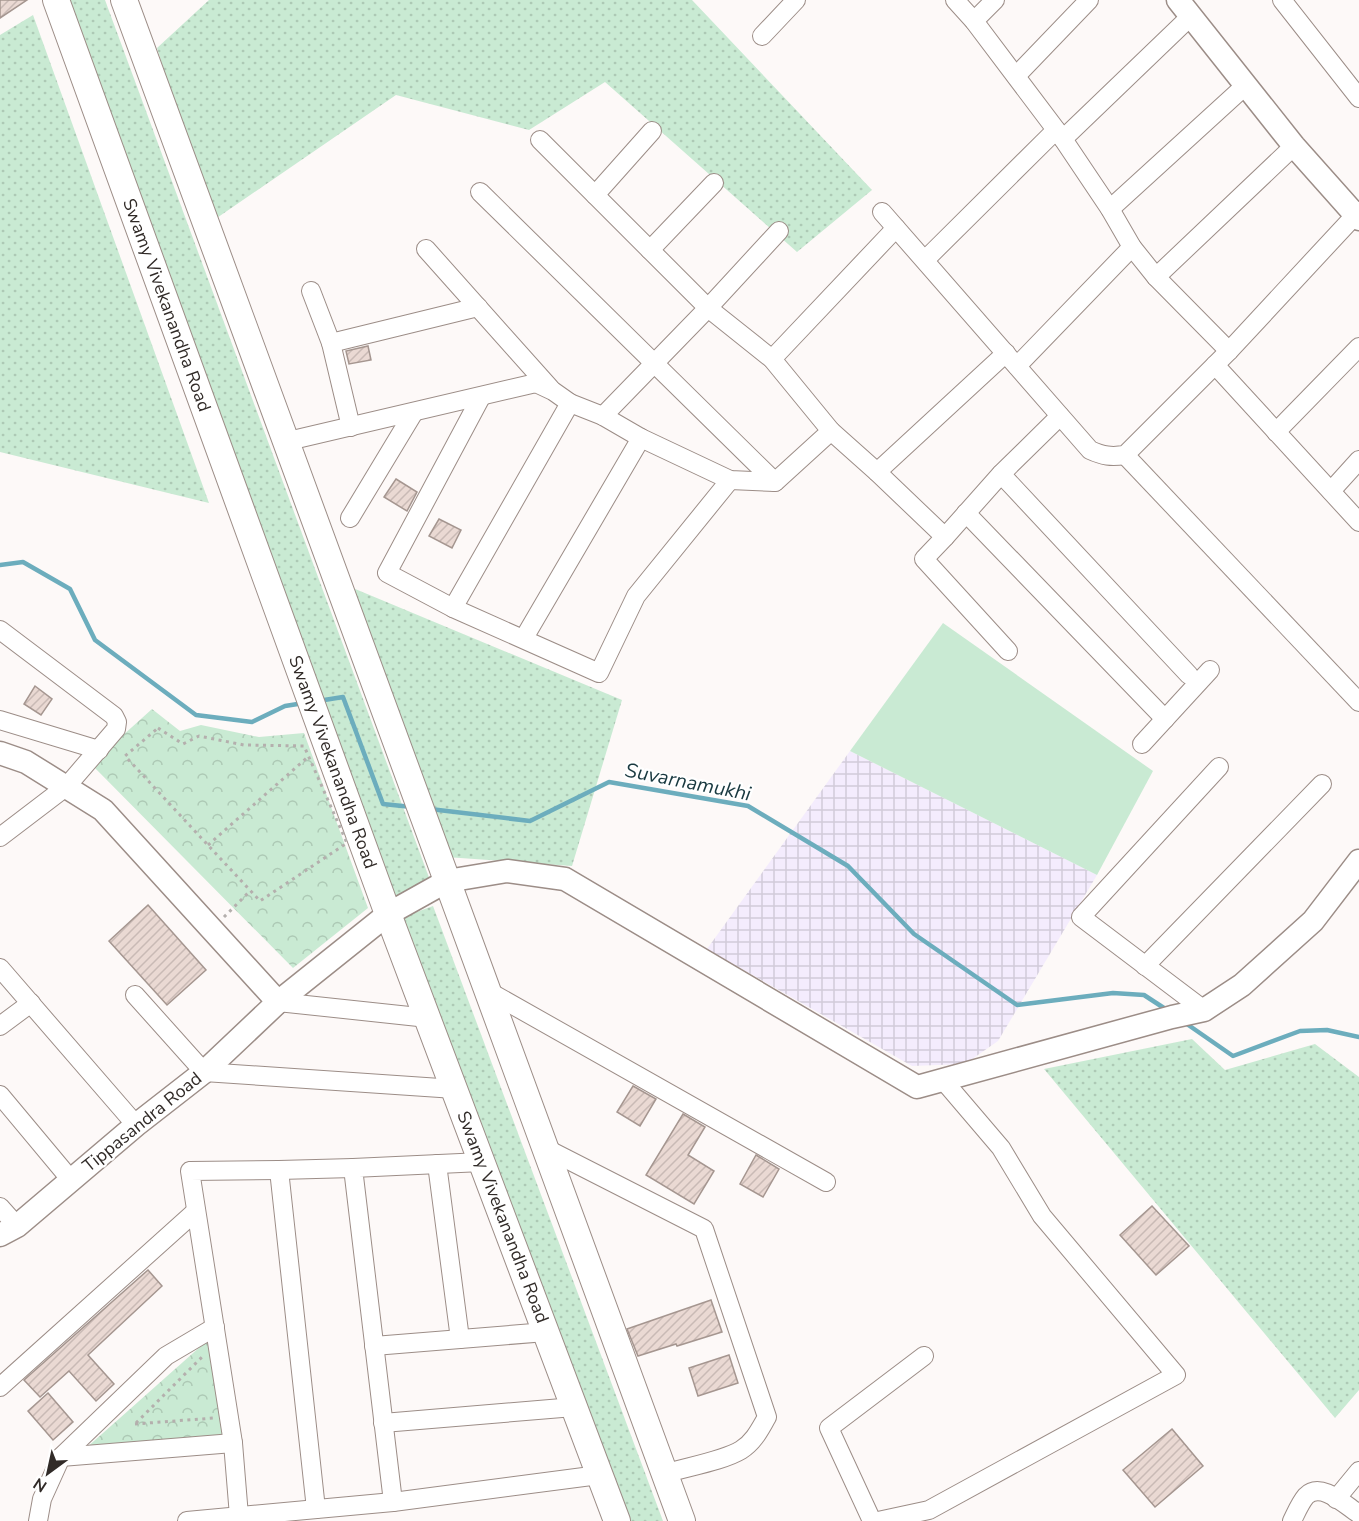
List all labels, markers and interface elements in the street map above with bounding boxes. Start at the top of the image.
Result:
street label: Swamy Vivekanandha Road [117,195,217,415]
street label: Swamy Vivekanandha Road [283,652,383,872]
water label: Suvarnamukhi [623,757,754,808]
street label: Tippasandra Road [77,1066,207,1178]
street label: Swamy Vivekanandha Road [451,1108,555,1326]
north arrow [18,1443,78,1503]
text: N [29,1472,51,1497]

